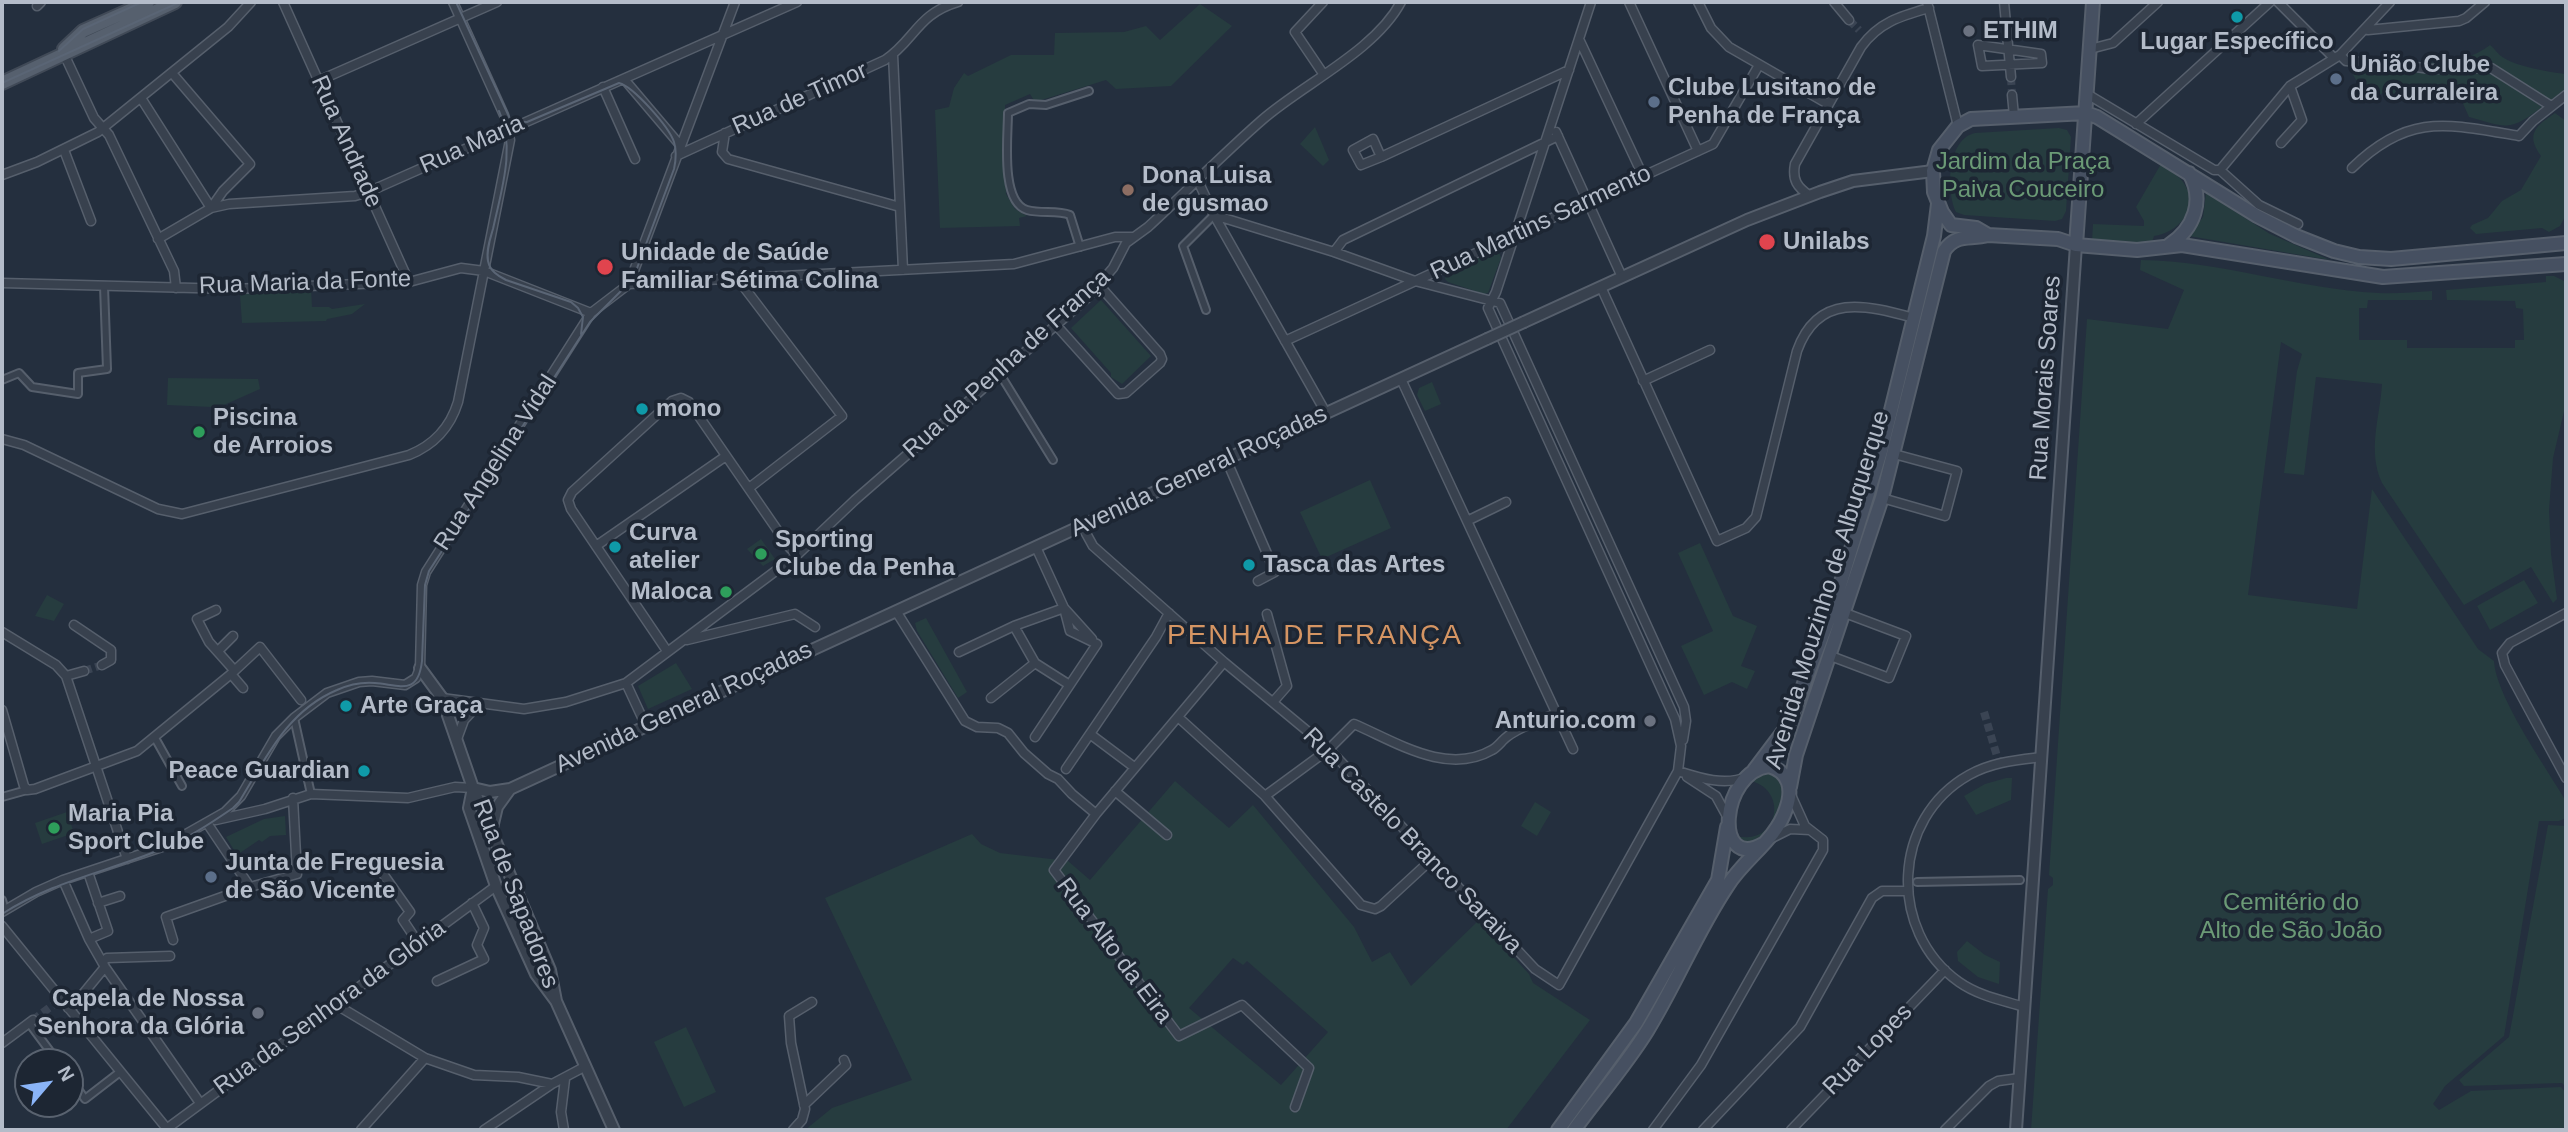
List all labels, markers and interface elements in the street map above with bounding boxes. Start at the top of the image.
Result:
marker: Lugar Específico [2229,9,2245,25]
place label: ETHIM [1983,17,2058,45]
marker: ETHIM [1961,23,1977,39]
place label: Lugar Específico [2140,28,2334,56]
place label: União Clube da Curraleira [2350,51,2498,107]
street label: Rua de Timor [728,56,872,142]
marker: União Clube da Curraleira [2328,71,2344,87]
street label: Rua Andrade [304,72,388,212]
place label: Clube Lusitano de Penha de França [1668,74,1876,130]
marker: Clube Lusitano de Penha de França [1646,94,1662,110]
street label: Rua Maria [416,109,528,181]
park label: Jardim da Praça Paiva Couceiro [1936,148,2110,204]
street label: Rua Martins Sarmento [1426,159,1656,287]
place label: Dona Luisa de gusmao [1142,162,1271,218]
marker: Dona Luisa de gusmao [1120,182,1136,198]
place label: Unilabs [1783,228,1870,256]
marker: Unilabs [1757,232,1777,252]
place label: Unidade de Saúde Familiar Sétima Colina [621,239,878,295]
marker: Unidade de Saúde Familiar Sétima Colina [595,257,615,277]
street label: Rua da Penha de França [898,264,1116,464]
street label: Rua Maria da Fonte [199,265,411,301]
street label: Rua Morais Soares [2024,275,2068,481]
street label: Rua Angelina Vidal [428,370,564,556]
place label: mono [656,395,721,423]
street label: Avenida General Roçadas [1066,400,1332,544]
marker: mono [634,401,650,417]
place label: Piscina de Arroios [213,404,333,460]
street label: Avenida Mouzinho de Albuquerque [1760,407,1896,773]
marker: Piscina de Arroios [191,424,207,440]
place label: Curva atelier [629,519,700,575]
place label: Sporting Clube da Penha [775,526,955,582]
marker: Curva atelier [607,539,623,555]
marker: Sporting Clube da Penha [753,546,769,562]
place label: Tasca das Artes [1263,551,1445,579]
marker: Tasca das Artes [1241,557,1257,573]
place label: Maloca [631,578,712,606]
marker: Maloca [718,584,734,600]
district label: PENHA DE FRANÇA [1169,619,1461,653]
street label: Avenida General Roçadas [551,636,817,780]
place label: Arte Graça [360,692,483,720]
marker: Arte Graça [338,698,354,714]
place label: Anturio.com [1495,707,1636,735]
marker: Anturio.com [1642,713,1658,729]
street label: Rua Castelo Branco Saraiva [1296,722,1528,960]
place label: Peace Guardian [169,757,350,785]
marker: Peace Guardian [356,763,372,779]
street label: Rua de Sapadores [466,795,564,993]
place label: Maria Pia Sport Clube [68,800,204,856]
marker: Maria Pia Sport Clube [46,820,62,836]
place label: Junta de Freguesia de São Vicente [225,849,444,905]
marker: Junta de Freguesia de São Vicente [203,869,219,885]
street label: Rua Alto da Eira [1050,873,1178,1029]
park label: Cemitério do Alto de São João [2200,889,2382,945]
street label: Rua da Senhora da Glória [209,914,451,1102]
place label: Capela de Nossa Senhora da Glória [37,985,244,1041]
street label: Rua Lopes [1817,998,1919,1102]
marker: Capela de Nossa Senhora da Glória [250,1005,266,1021]
north arrow [14,1048,84,1118]
text: N [54,1062,79,1085]

